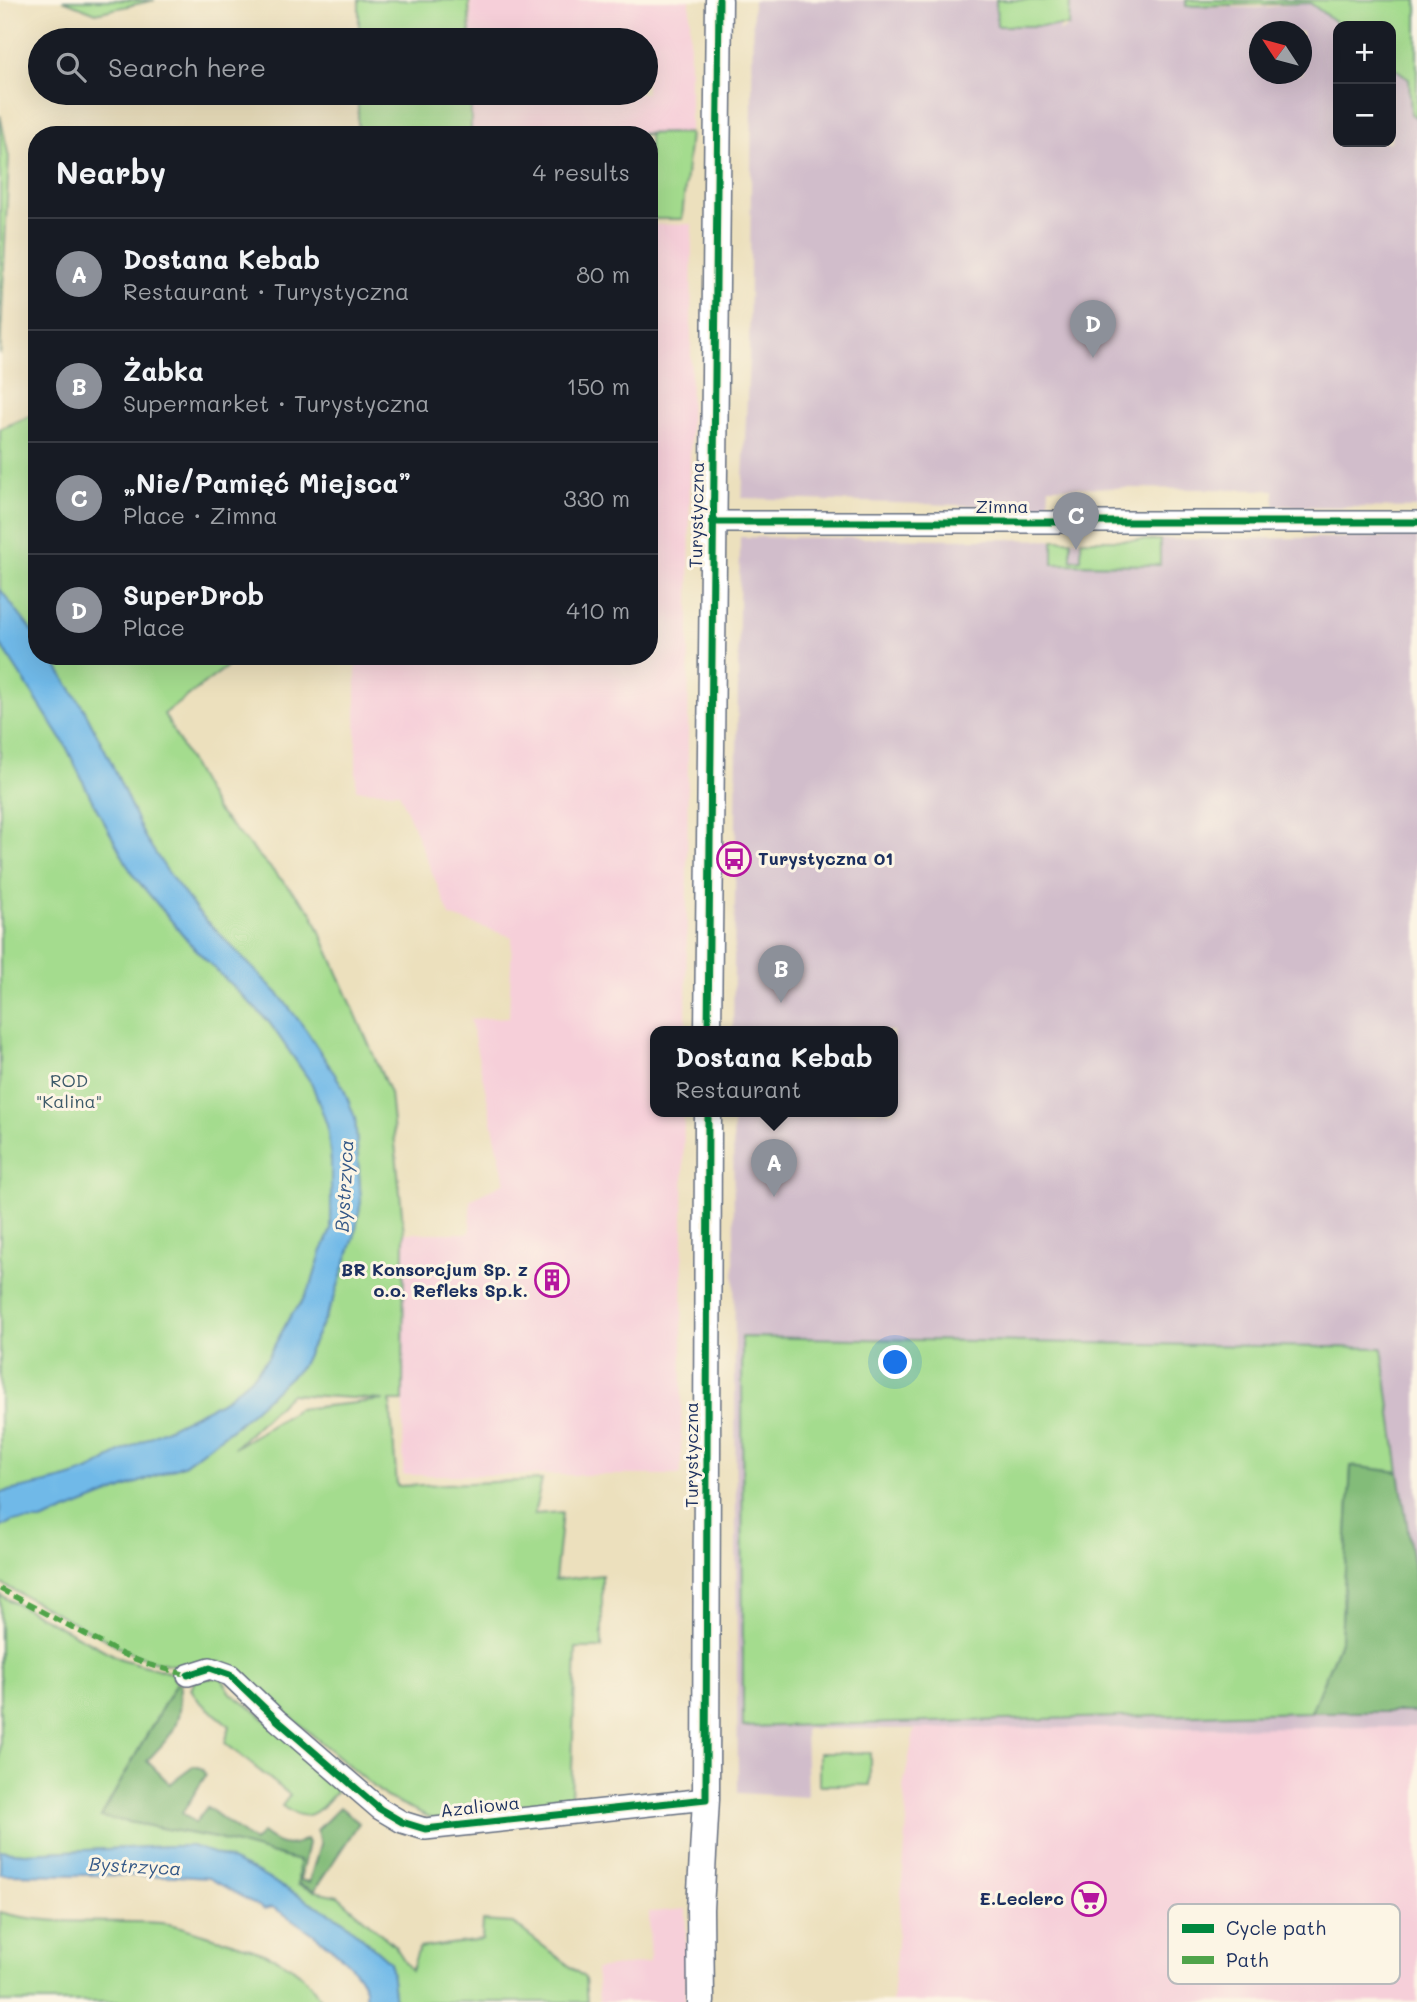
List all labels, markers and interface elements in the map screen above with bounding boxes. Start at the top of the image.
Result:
north arrow [1249,21,1312,84]
map controls [1333,21,1396,147]
button: + [1333,21,1396,84]
search box [28,28,658,105]
icon: search [52,48,90,86]
text: Search here [108,50,266,84]
button: − [1333,84,1396,147]
text: Nearby [56,152,166,192]
text: 4 results [533,157,630,187]
text: Dostana Kebab [123,242,320,276]
text: A [71,259,87,289]
text: 80 m [576,259,630,289]
text: Restaurant · Turystyczna [123,276,409,306]
pin: D [1070,300,1116,358]
text: Żabka [123,354,204,388]
text: B [71,371,87,401]
text: 150 m [566,371,630,401]
text: Supermarket · Turystyczna [123,388,430,418]
street label: Turystyczna [683,462,709,568]
text: „Nie/Pamięć Miejsca” [123,466,411,500]
text: C [70,483,88,513]
text: 330 m [563,483,630,513]
pin: C [1053,492,1099,550]
street label: Zimna [975,494,1029,518]
text: Place · Zimna [123,500,278,530]
text: SuperDrob [123,578,264,612]
text: D [71,595,87,625]
text: 410 m [566,595,630,625]
text: Place [123,612,185,642]
bus stop icon: Turystyczna 01 [715,840,753,878]
place label: Turystyczna 01 [758,846,893,870]
pin: B [758,945,804,1003]
popup [650,1026,898,1117]
text: Dostana Kebab [676,1040,872,1074]
park label: ROD "Kalina" [36,1068,102,1113]
text: Restaurant [676,1074,801,1104]
water label: Bystrzyca [329,1139,358,1233]
pin: A [751,1139,797,1197]
place label: BR Konsorcjum Sp. z o.o. Refleks Sp.k. [341,1257,528,1302]
building icon: BR Konsorcjum Sp. z o.o. Refleks Sp.k. [533,1261,571,1299]
your location [878,1345,912,1379]
street label: Turystyczna [679,1402,703,1508]
street label: Azaliowa [439,1790,521,1822]
water label: Bystrzyca [88,1851,182,1880]
supermarket icon: E.Leclerc [1070,1880,1108,1918]
place label: E.Leclerc [979,1886,1064,1910]
legend [1168,1904,1400,1984]
text: Cycle path [1226,1915,1326,1940]
text: Path [1226,1947,1269,1972]

